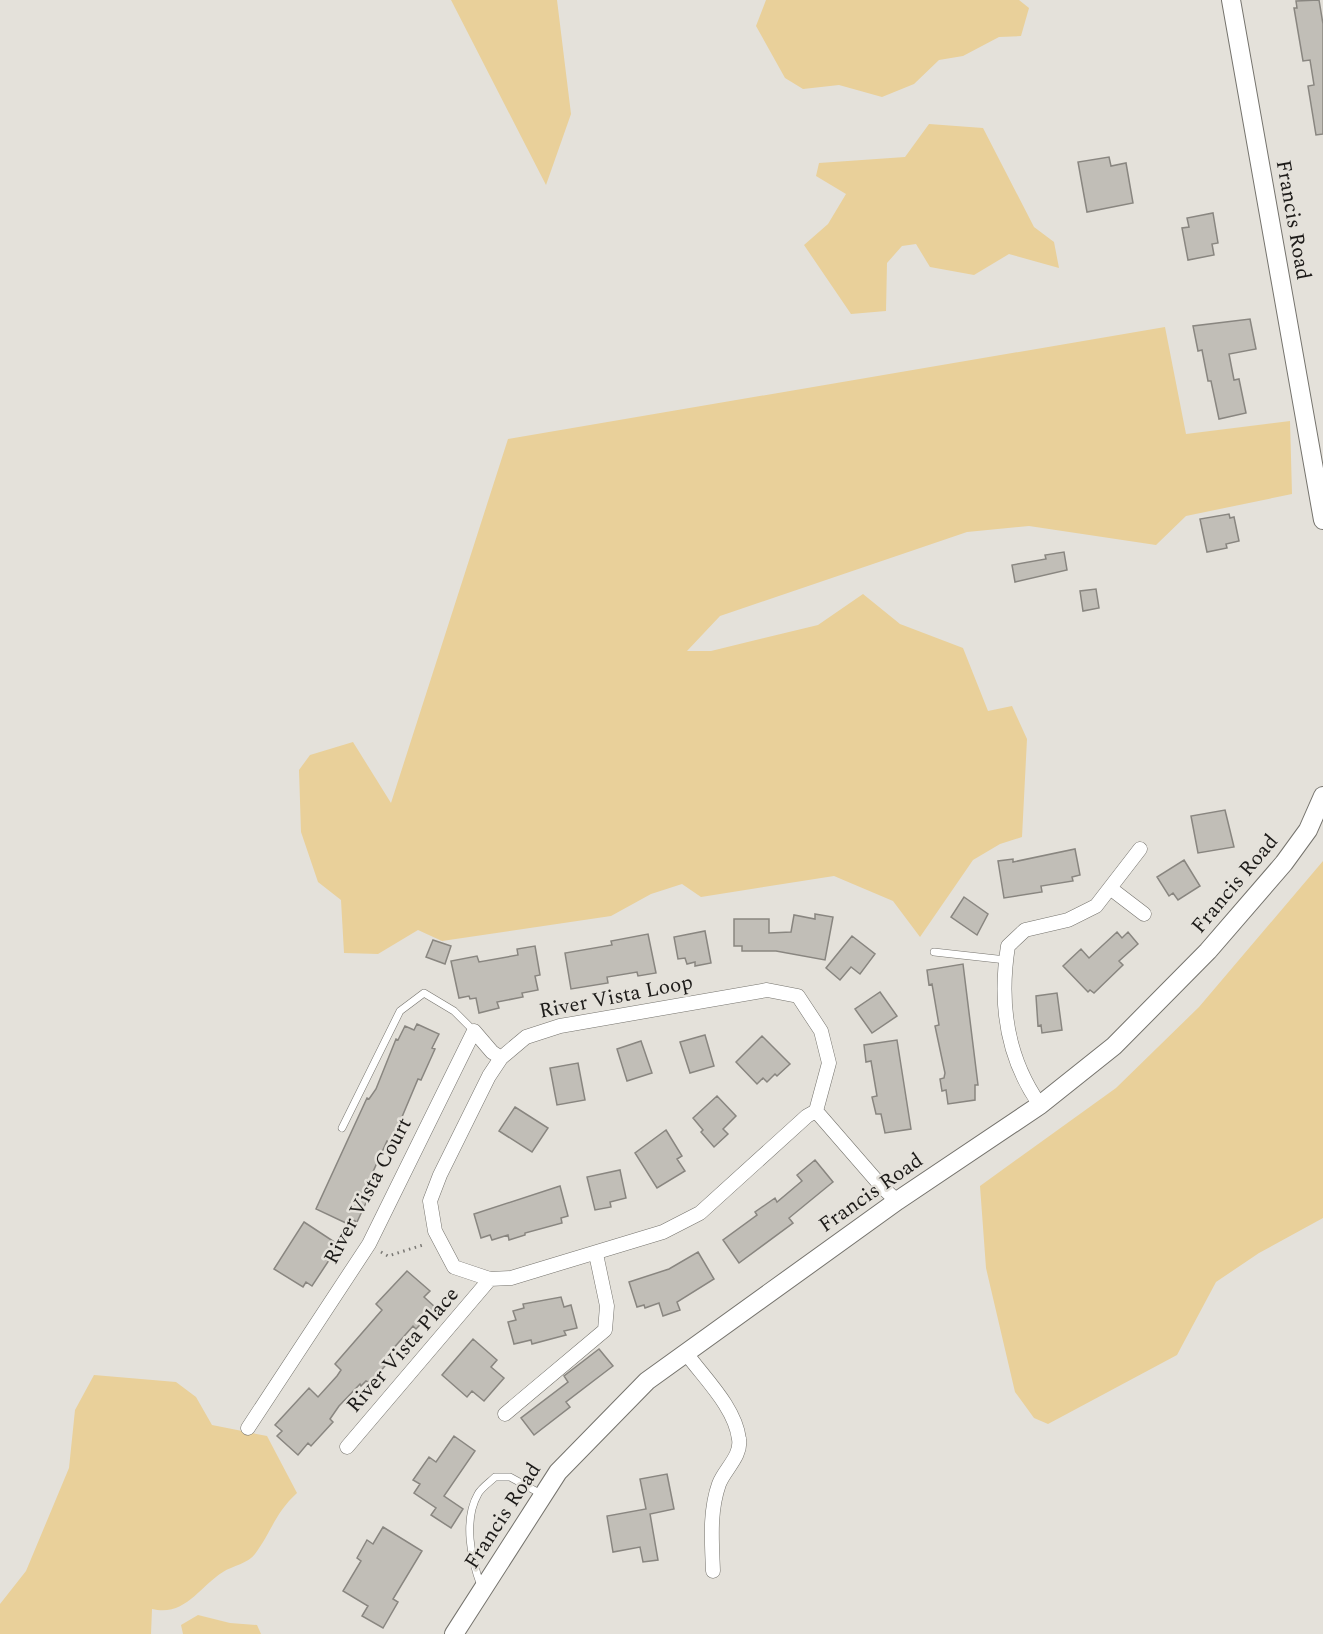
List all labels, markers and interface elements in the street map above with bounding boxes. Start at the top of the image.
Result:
street label: Francis Road [1267,157,1319,283]
street label: Francis Road [1184,827,1286,941]
street label: River Vista Loop [536,966,696,1028]
street label: River Vista Court [316,1112,420,1270]
street label: Francis Road [812,1145,930,1241]
street label: River Vista Place [339,1280,467,1420]
street label: Francis Road [456,1456,550,1576]

